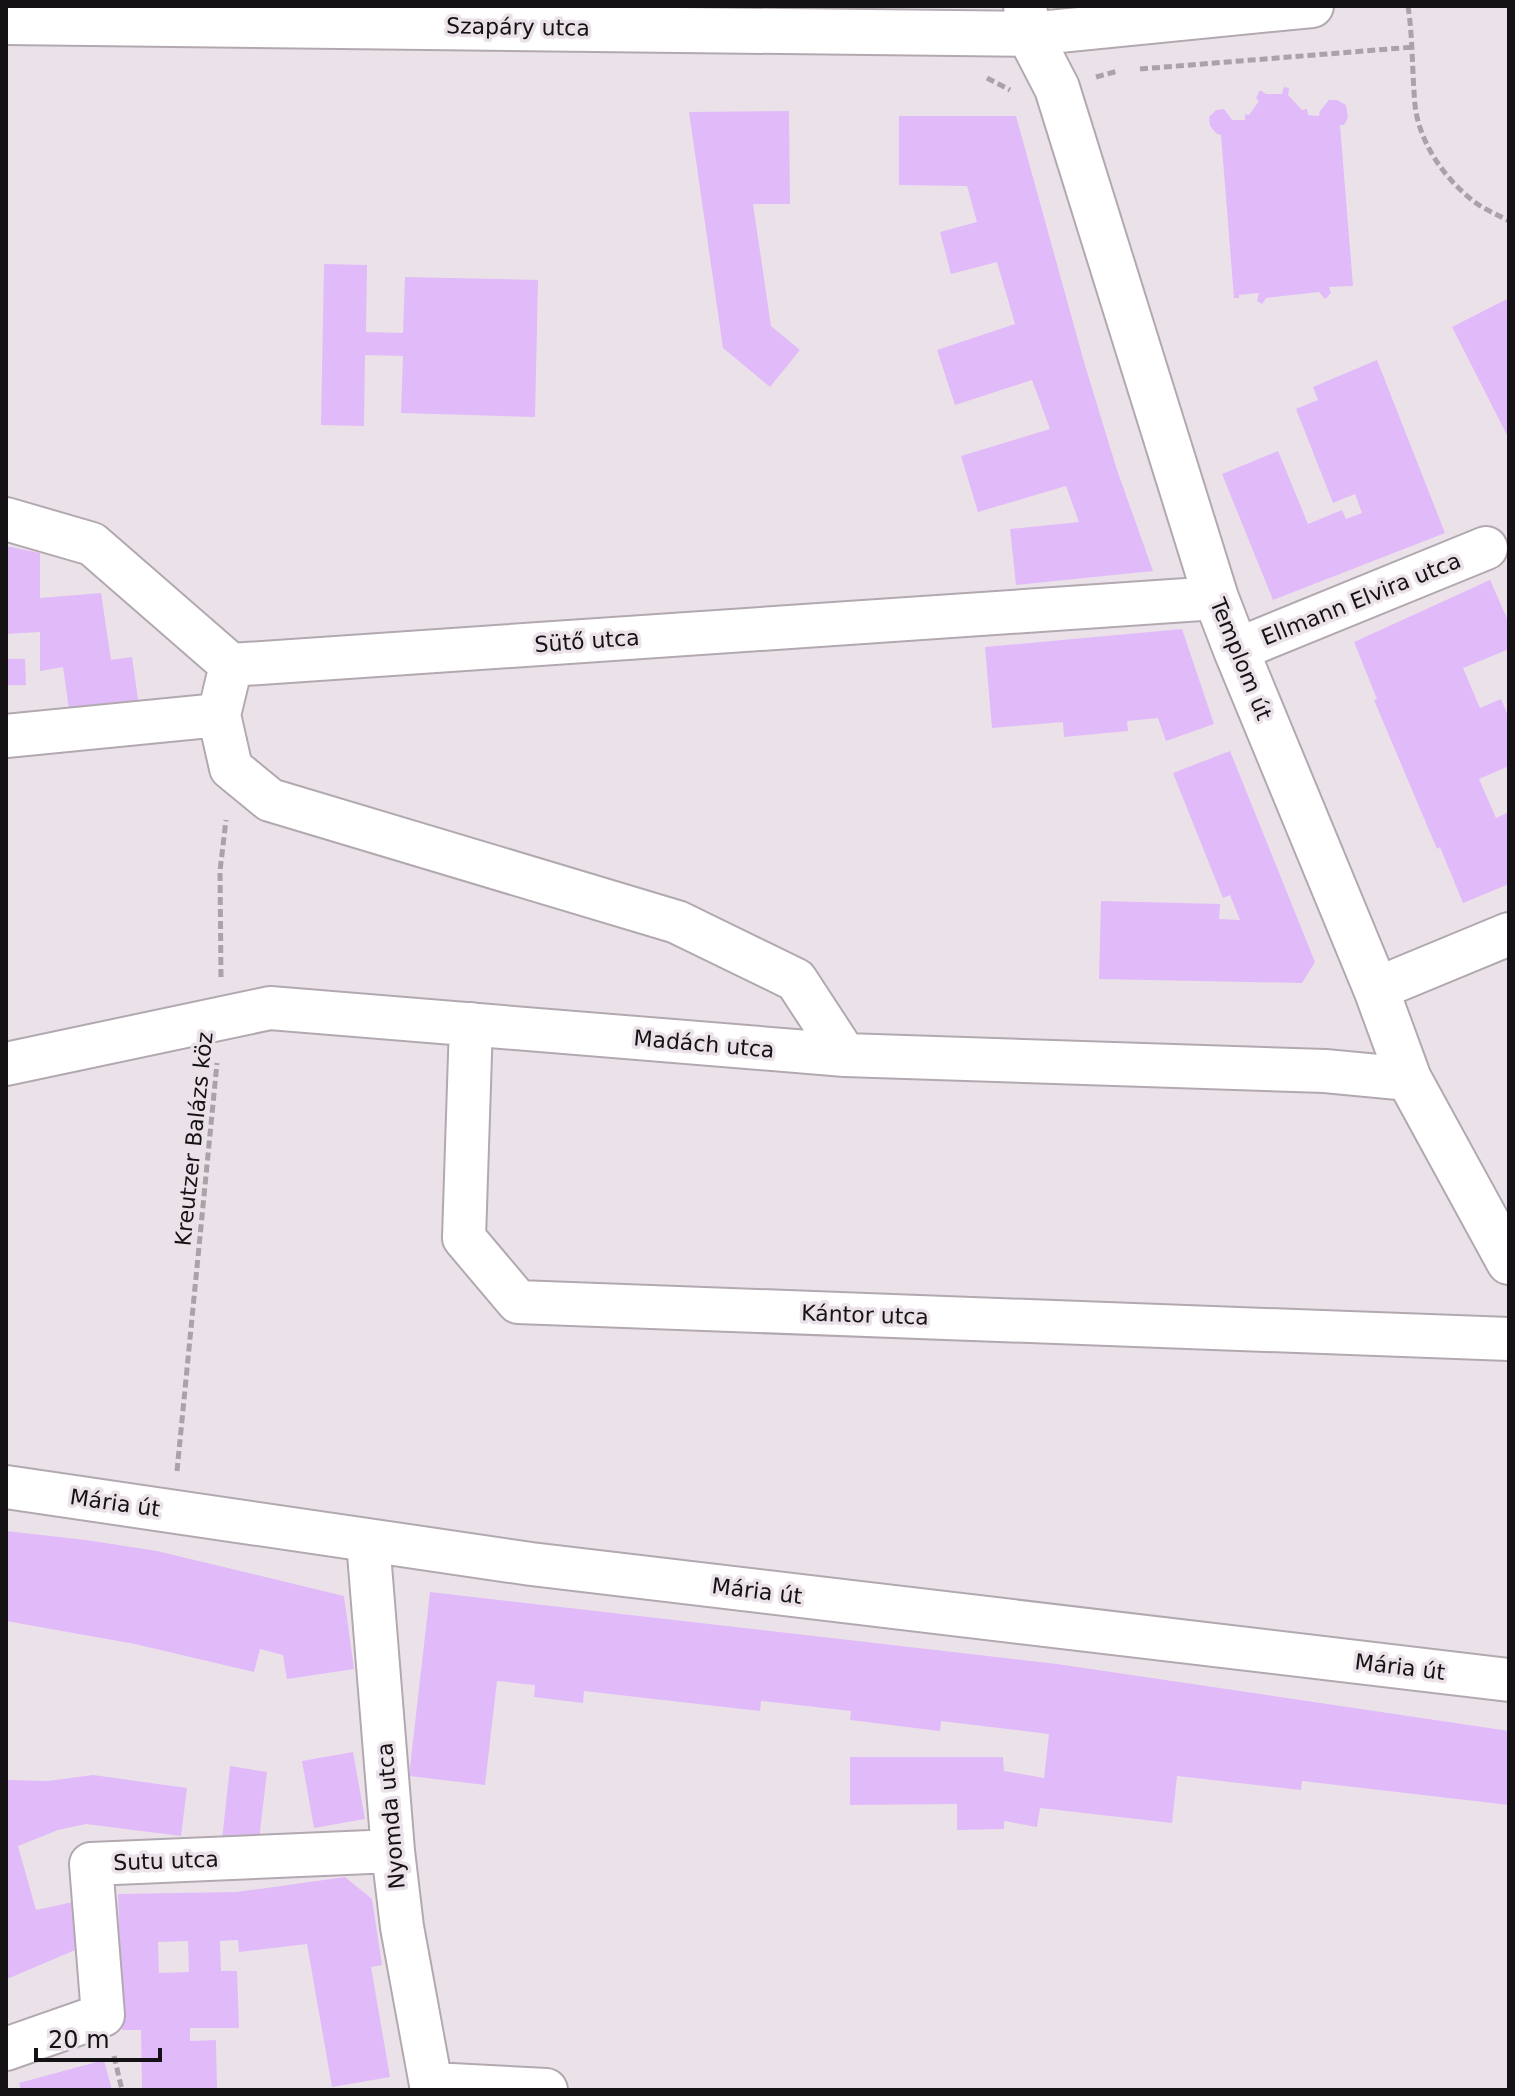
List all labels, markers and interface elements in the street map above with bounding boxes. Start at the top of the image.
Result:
street label: Szapáry utca [446,13,590,41]
street label: Ellmann Elvira utca [1258,548,1464,650]
street label: Templom út [1205,593,1277,724]
street label: Sütő utca [534,625,640,657]
street label: Madách utca [633,1025,775,1063]
street label: Kreutzer Balázs köz [170,1031,218,1247]
street label: Kántor utca [801,1300,929,1330]
street label: Mária út [68,1484,162,1522]
street label: Mária út [710,1573,804,1609]
street label: Mária út [1353,1649,1447,1685]
street label: Nyomda utca [372,1742,410,1890]
street label: Sutu utca [113,1847,219,1875]
scale bar [36,2012,160,2062]
text: 20 m [48,2026,110,2054]

